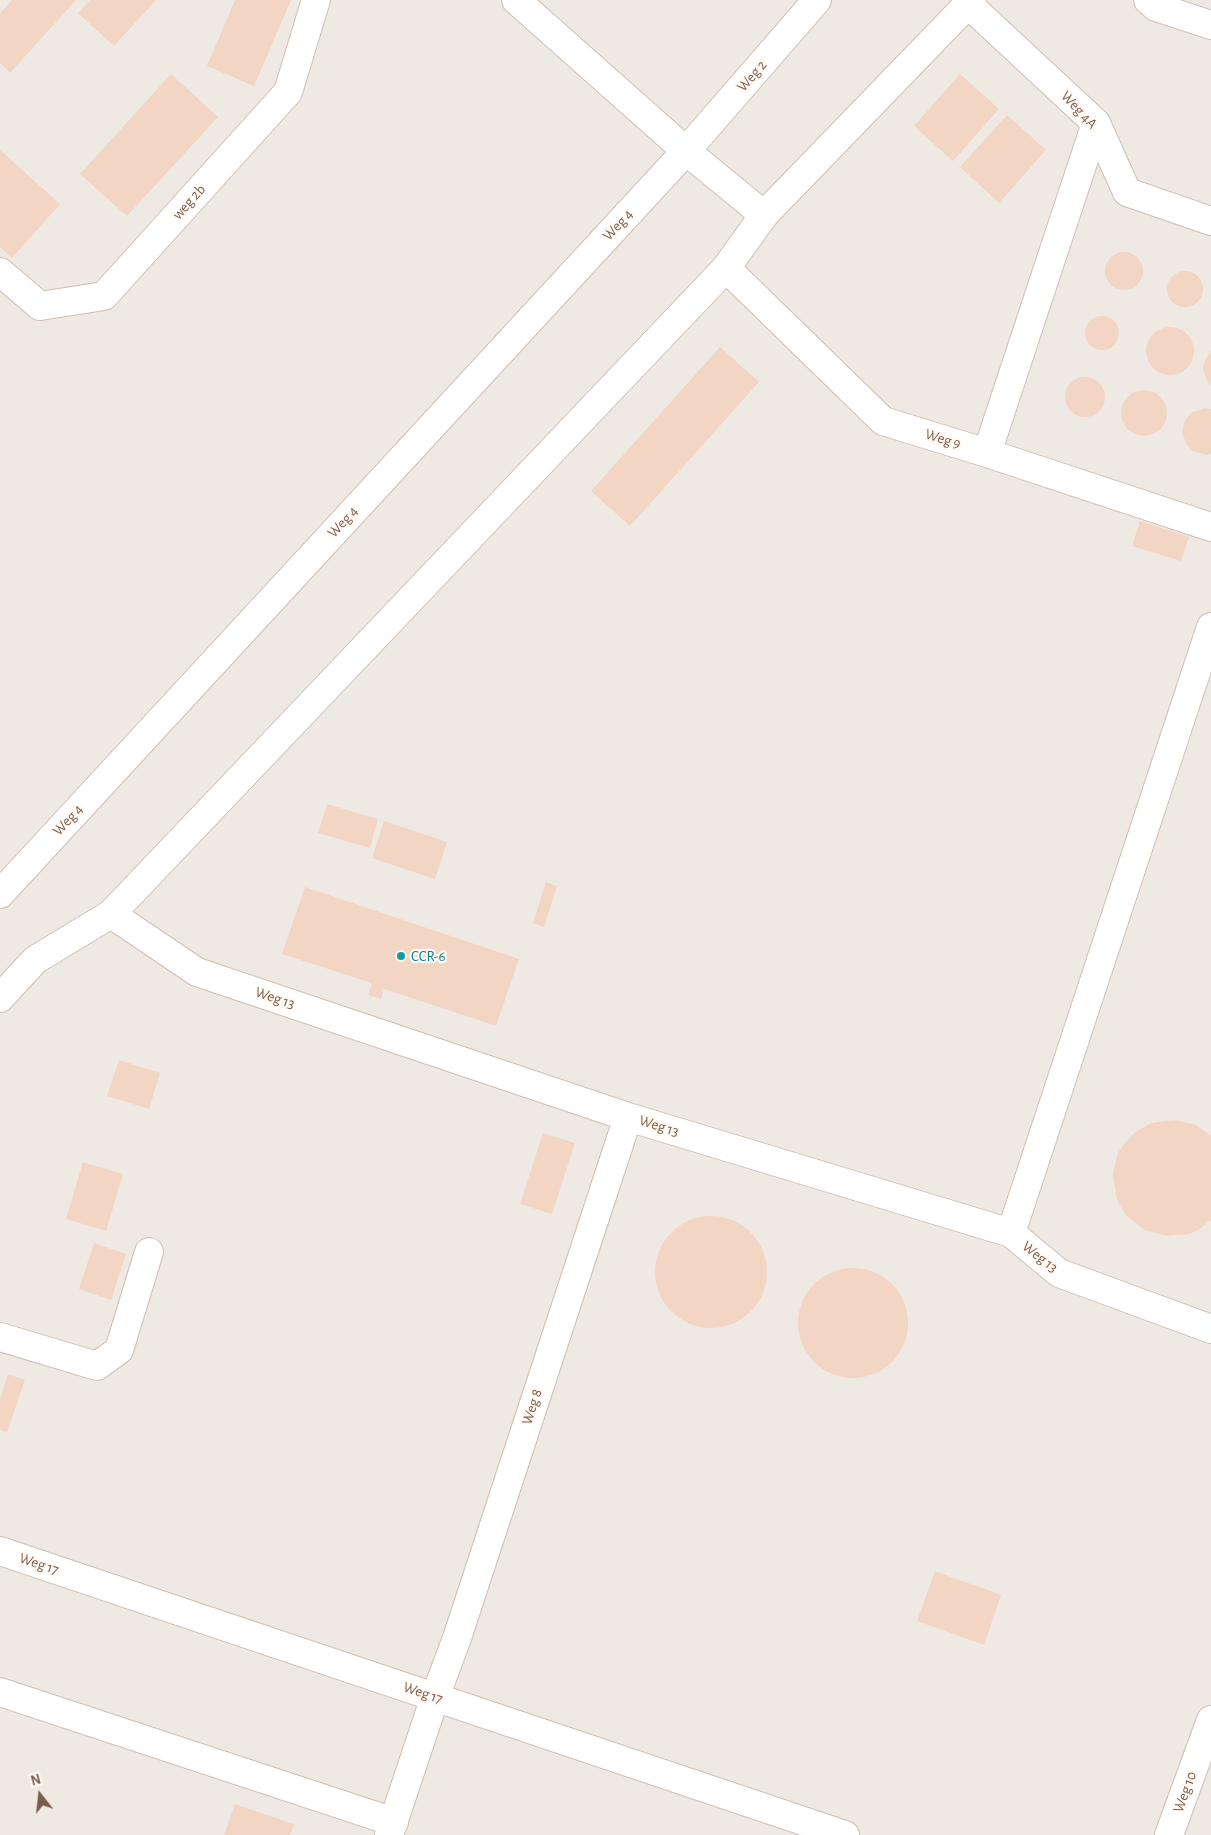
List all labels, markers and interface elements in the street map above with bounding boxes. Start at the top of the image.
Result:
street label: Weg 2 [733,56,771,96]
street label: Weg 4A [1057,87,1101,133]
street label: weg 2b [169,181,209,223]
street label: Weg 4 [599,206,637,244]
street label: Weg 9 [923,425,963,453]
street label: Weg 4 [324,503,362,541]
street label: Weg 4 [49,801,87,839]
place label: CCR-6 [411,947,446,965]
marker: CCR-6 [395,950,407,962]
street label: Weg 13 [253,983,297,1013]
street label: Weg 13 [637,1111,681,1141]
street label: Weg 13 [1018,1237,1062,1277]
street label: Weg 8 [518,1387,546,1427]
street label: Weg 17 [17,1549,61,1579]
street label: Weg 17 [401,1678,445,1708]
street label: Weg 10 [1169,1769,1201,1815]
north arrow [15,1770,65,1820]
text: N [29,1773,42,1789]

